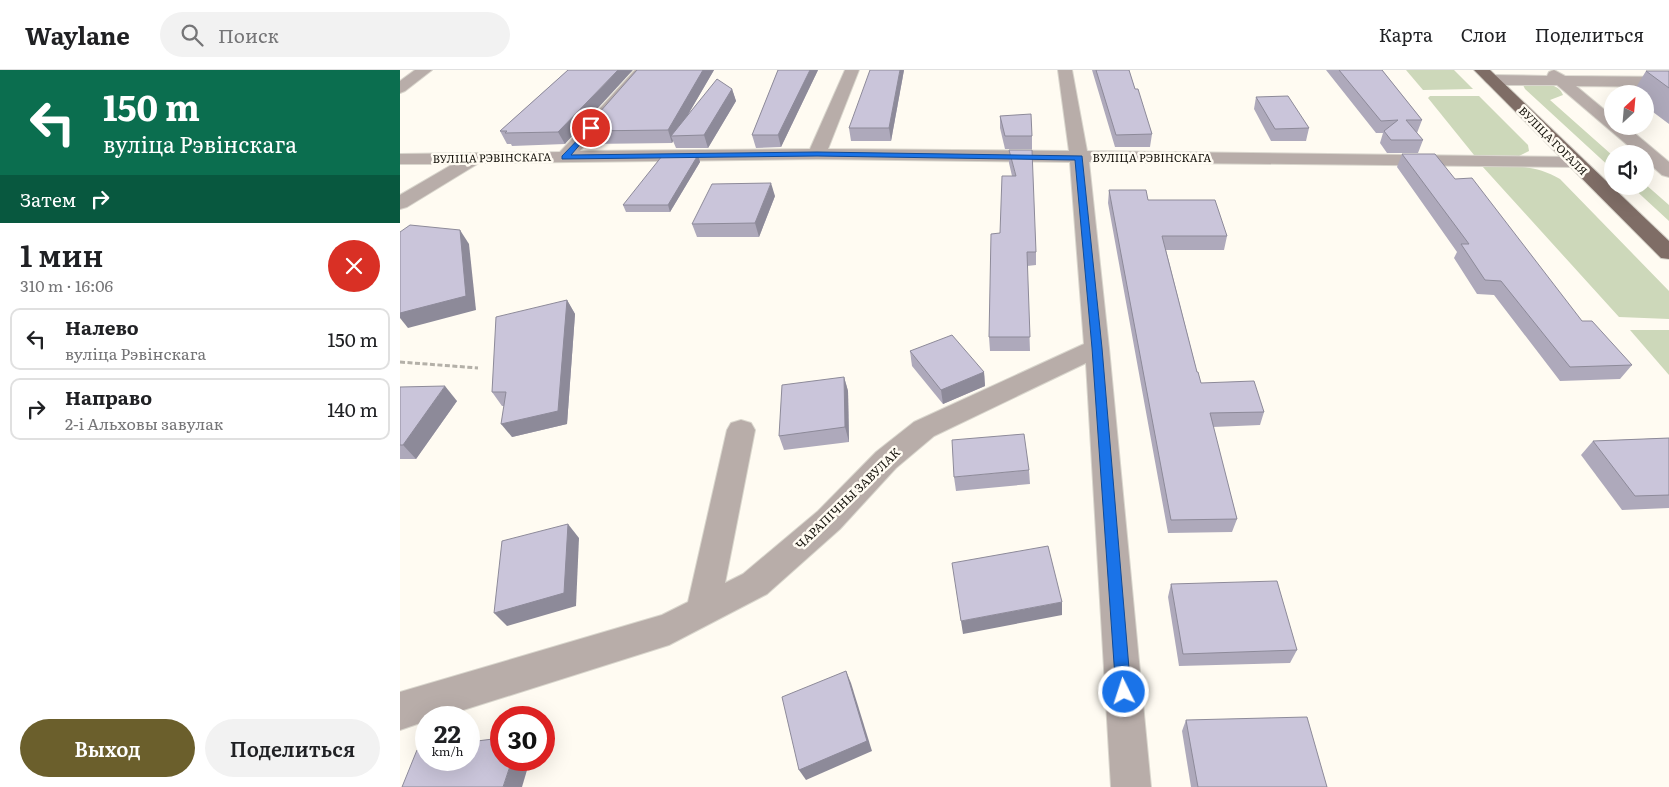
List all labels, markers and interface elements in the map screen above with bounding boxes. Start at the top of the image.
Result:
search box [160,12,510,57]
text: Waylane [25,17,130,52]
icon: search [178,21,206,49]
text: Поиск [218,21,279,49]
text: Карта [1379,21,1433,48]
text: Слои [1461,21,1507,48]
text: Поделиться [1535,21,1644,48]
text: 150 m [103,80,200,132]
north arrow [1604,85,1654,135]
map controls [1604,85,1654,195]
icon: left [20,90,85,155]
street label: ВУЛІЦА ГОГАЛЯ [1516,102,1592,178]
pin [570,107,612,149]
icon: arrive [577,114,605,142]
text: вуліца Рэвінскага [103,127,297,160]
button: sound [1604,145,1654,195]
street label: ВУЛІЦА РЭВІНСКАГА [432,148,552,166]
street label: ВУЛІЦА РЭВІНСКАГА [1093,149,1211,165]
text: Затем [20,185,76,213]
icon: right [86,185,114,213]
text: 1 мин [20,232,103,276]
button: close [328,240,380,292]
text: 310 m · 16:06 [20,273,113,297]
text: Налево [65,313,139,341]
icon: left [22,325,50,353]
text: 150 m [327,325,378,353]
text: вуліца Рэвінскага [65,341,206,365]
text: Направо [65,383,152,411]
icon: right [22,395,50,423]
text: 140 m [327,395,378,423]
text: 2-і Альховы завулак [65,411,223,435]
street label: ЧАРАПІЧНЫ ЗАВУЛАК [791,443,904,553]
position arrow [1097,665,1149,717]
speed limit sign: 30 [490,706,555,771]
text: 22 [434,714,461,751]
button: Выход [20,719,195,777]
button: Поделиться [205,719,380,777]
text: km/h [432,742,463,760]

